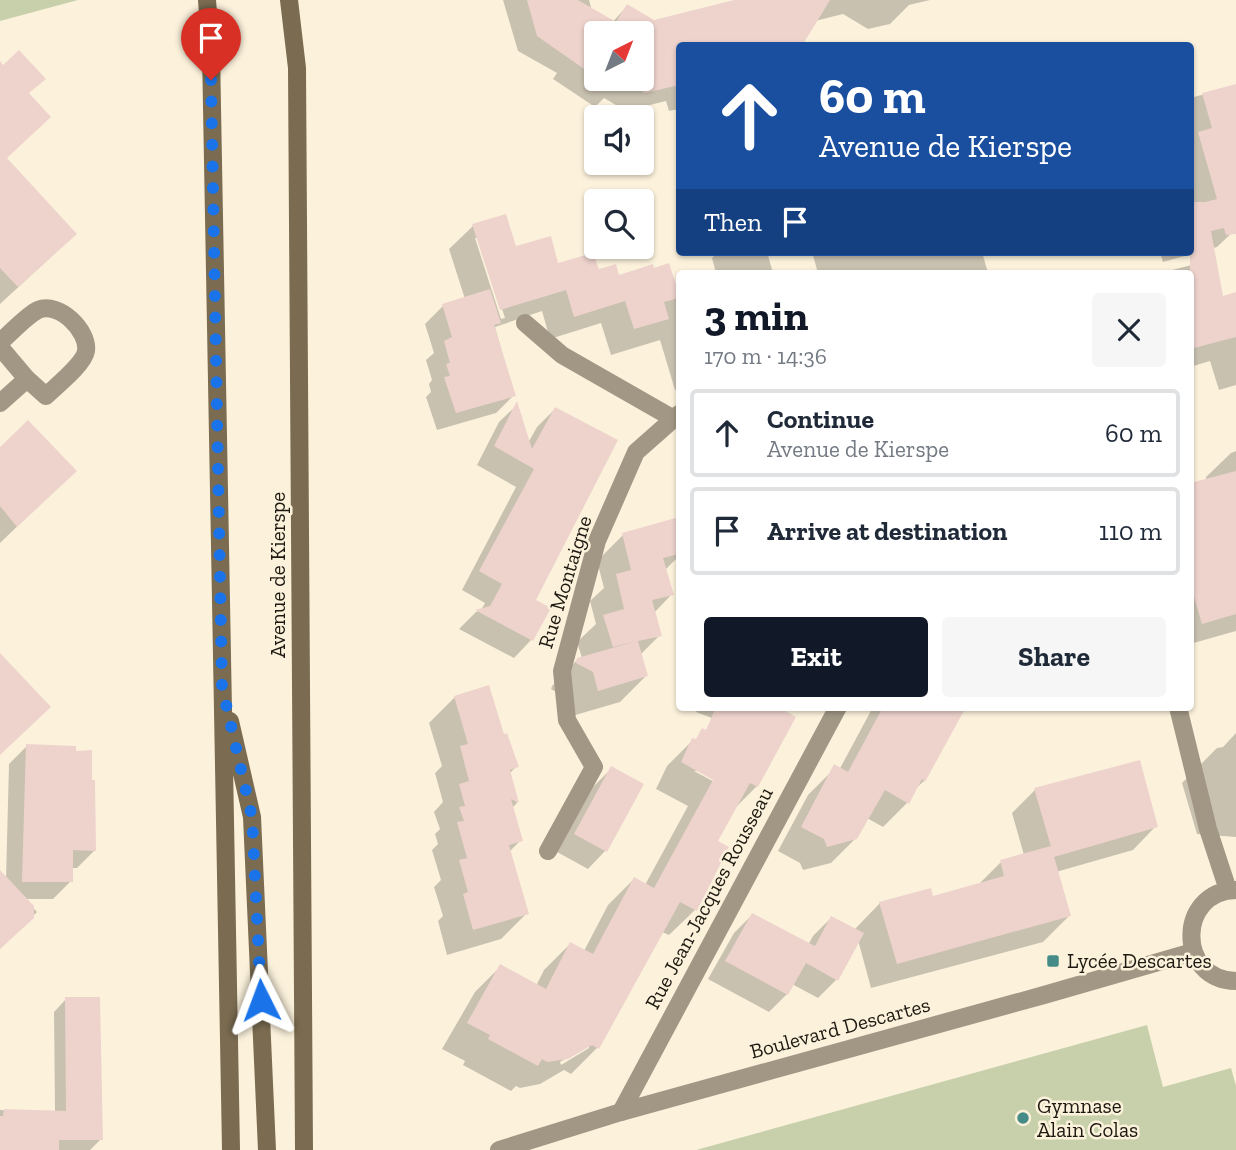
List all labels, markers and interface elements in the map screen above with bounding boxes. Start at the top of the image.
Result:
pin [181,8,241,80]
icon: arrive [192,19,230,57]
north arrow [584,21,654,91]
map controls [584,21,654,259]
text: 60 m [819,67,926,126]
icon: ahead [704,70,795,161]
button: sound [584,105,654,175]
text: Avenue de Kierspe [819,127,1072,165]
button: search [584,189,654,259]
icon: arrive [776,203,814,241]
text: Then [704,206,762,238]
text: 3 min [704,290,809,341]
button: close [1092,293,1166,367]
text: 170 m · 14:36 [704,342,827,370]
text: Continue [767,403,874,435]
icon: ahead [708,414,746,452]
text: 60 m [1105,417,1162,449]
text: Avenue de Kierspe [767,435,949,463]
street label: Avenue de Kierspe [265,492,290,658]
street label: Rue Montaigne [532,512,597,651]
icon: arrive [708,512,746,550]
text: Arrive at destination [767,515,1007,547]
text: 110 m [1099,515,1162,547]
button: Exit [704,617,928,697]
button: Share [942,617,1166,697]
street label: Rue Jean-Jacques Rousseau [639,782,778,1013]
place label: Lycée Descartes [1067,948,1212,973]
marker: Lycée Descartes [1045,953,1061,969]
position arrow [224,963,298,1037]
street label: Boulevard Descartes [747,991,933,1064]
place label: Gymnase Alain Colas [1037,1093,1138,1142]
marker: Gymnase Alain Colas [1015,1110,1031,1126]

